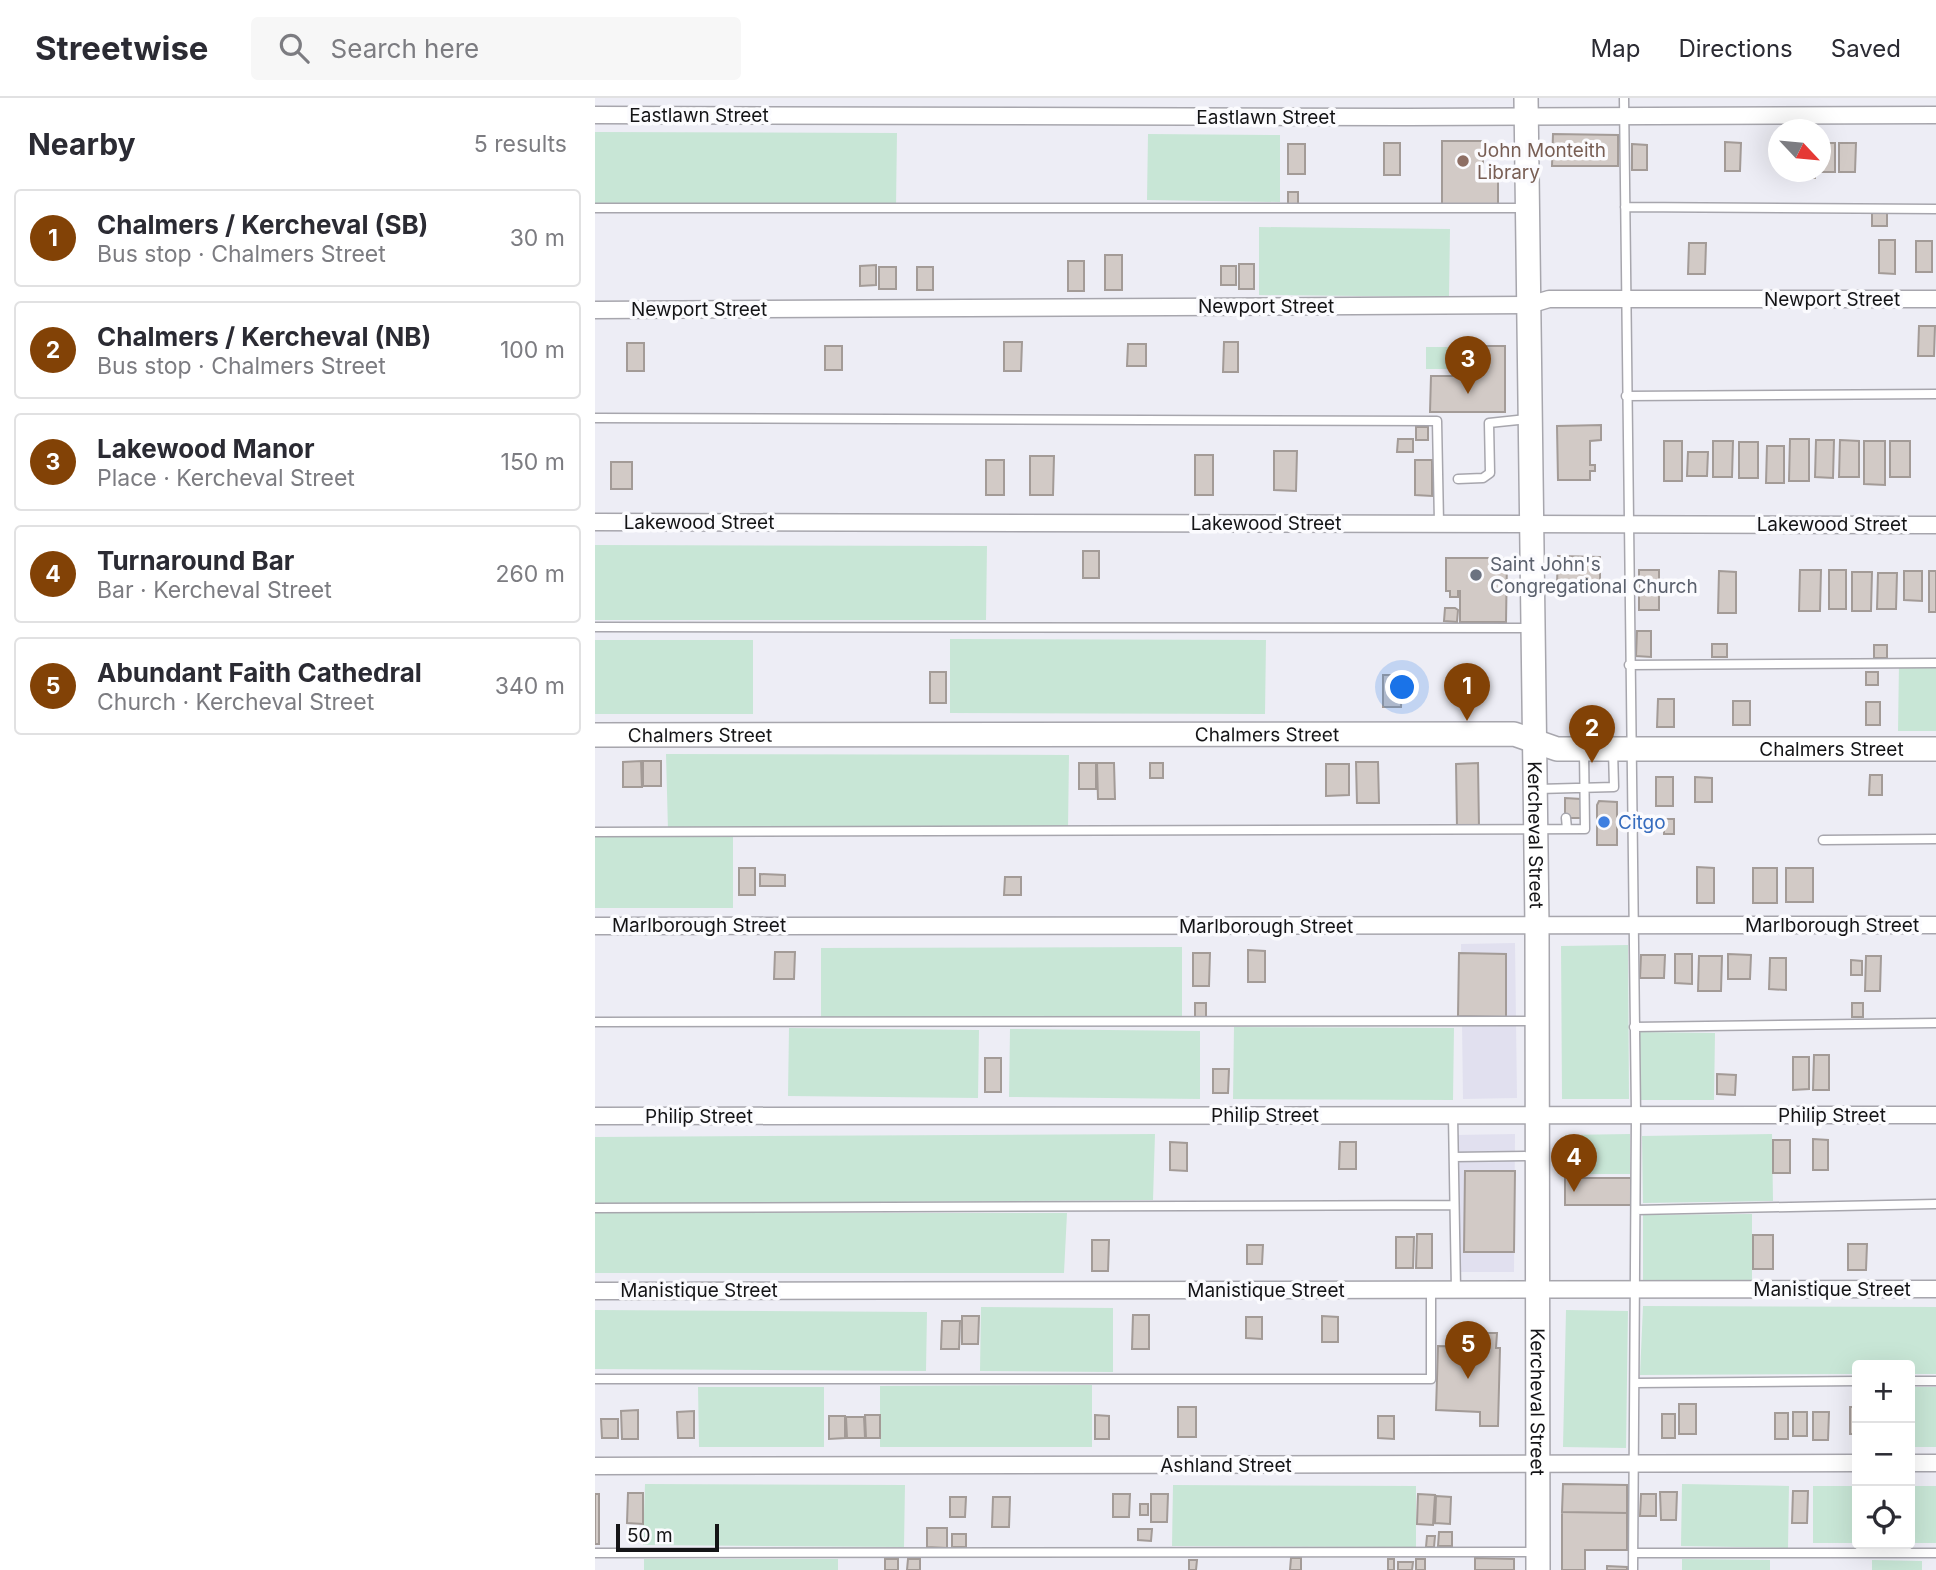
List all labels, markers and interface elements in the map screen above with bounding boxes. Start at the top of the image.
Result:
search box [251,17,741,80]
text: Streetwise [35,28,209,68]
icon: search [275,29,313,67]
text: Search here [331,33,479,64]
text: Map [1591,34,1640,63]
text: Directions [1678,34,1793,63]
text: Saved [1831,34,1901,63]
street label: Eastlawn Street [629,104,769,127]
street label: Eastlawn Street [1196,106,1336,129]
north arrow [1768,119,1831,182]
text: Nearby [28,126,136,162]
text: 5 results [474,130,567,158]
place label: John Monteith Library [1477,139,1606,184]
marker: John Monteith Library [1455,153,1471,169]
text: Chalmers / Kercheval (SB) [97,209,428,240]
text: 1 [48,224,58,252]
text: 30 m [510,224,565,252]
text: Bus stop · Chalmers Street [97,240,386,268]
street label: Newport Street [1764,288,1900,311]
street label: Newport Street [1198,295,1334,318]
street label: Newport Street [631,298,767,321]
text: Chalmers / Kercheval (NB) [97,321,431,352]
text: 2 [46,336,60,364]
text: 100 m [500,336,565,364]
pin: 3 [1445,336,1491,394]
text: Bus stop · Chalmers Street [97,352,386,380]
text: Lakewood Manor [97,433,315,464]
text: 3 [46,448,60,476]
text: 150 m [501,448,565,476]
text: Place · Kercheval Street [97,464,355,492]
street label: Lakewood Street [624,511,774,534]
street label: Lakewood Street [1191,512,1341,535]
street label: Lakewood Street [1757,513,1907,536]
text: Turnaround Bar [97,545,294,576]
place label: Saint John's Congregational Church [1490,553,1698,598]
text: 4 [45,560,61,588]
text: 260 m [496,560,565,588]
marker: Saint John's Congregational Church [1468,567,1484,583]
text: Bar · Kercheval Street [97,576,332,604]
text: Abundant Faith Cathedral [97,657,422,688]
pin: 1 [1444,663,1490,721]
your location [1385,670,1419,704]
text: 5 [46,672,60,700]
text: 340 m [495,672,565,700]
text: Church · Kercheval Street [97,688,374,716]
pin: 2 [1569,705,1615,763]
street label: Chalmers Street [1195,723,1339,746]
street label: Chalmers Street [628,724,772,747]
street label: Chalmers Street [1759,738,1904,761]
street label: Kercheval Street [1523,761,1548,909]
place label: Citgo [1618,811,1666,834]
marker: Citgo [1596,814,1612,830]
street label: Marlborough Street [612,914,786,937]
street label: Marlborough Street [1745,914,1919,937]
street label: Marlborough Street [1179,915,1353,938]
street label: Philip Street [1211,1104,1319,1127]
street label: Philip Street [1778,1104,1886,1127]
street label: Philip Street [645,1105,753,1128]
pin: 4 [1551,1134,1597,1192]
street label: Manistique Street [1753,1278,1911,1301]
street label: Manistique Street [620,1279,778,1302]
street label: Manistique Street [1187,1279,1345,1302]
pin: 5 [1445,1321,1491,1379]
street label: Kercheval Street [1526,1328,1549,1476]
map controls [1852,1360,1915,1549]
button: + [1852,1360,1915,1423]
button: − [1852,1423,1915,1486]
street label: Ashland Street [1160,1454,1292,1477]
button: locate [1852,1486,1915,1549]
scale bar [616,1521,719,1553]
text: 50 m [627,1524,673,1547]

